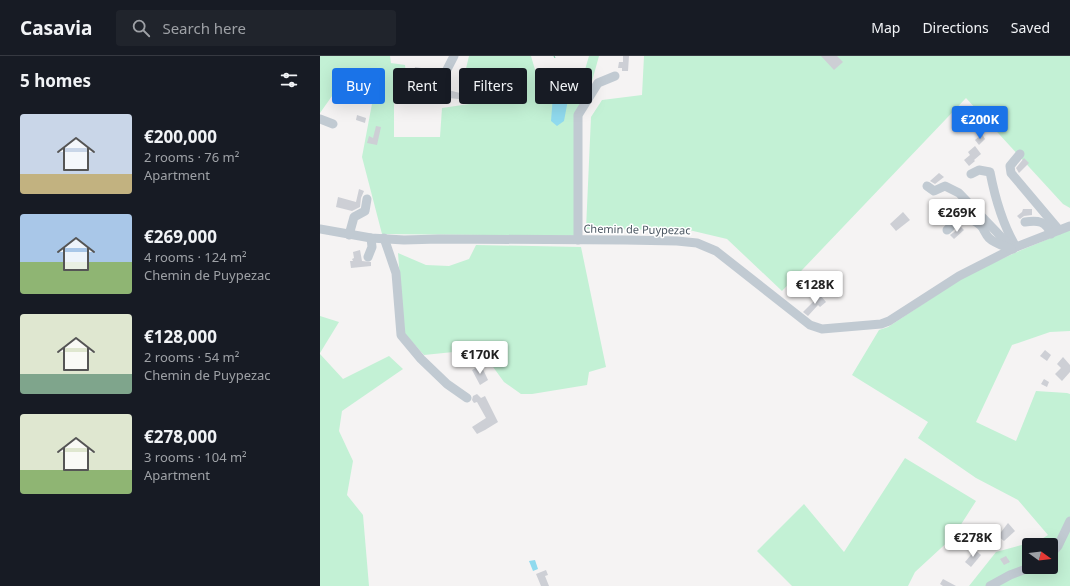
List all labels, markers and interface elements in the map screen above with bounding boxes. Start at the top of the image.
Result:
search box [116,10,396,46]
text: Casavia [20,15,92,41]
icon: search [130,17,152,39]
text: Search here [162,18,246,38]
text: Map [871,18,900,37]
text: Directions [922,18,989,37]
text: Saved [1011,18,1050,37]
chip: Buy [332,68,385,104]
chip: Rent [393,68,451,104]
chip: Filters [459,68,527,104]
chip: New [535,68,592,104]
text: 5 homes [20,69,91,92]
icon: filters [278,69,300,91]
pin: €200K [952,106,1008,140]
text: €200K [961,110,999,128]
text: €200,000 [144,125,217,148]
icon: home [52,130,100,178]
text: 2 rooms · 76 m² [144,148,239,166]
text: Apartment [144,166,210,184]
pin: €269K [929,199,985,233]
text: €269K [938,203,976,221]
street label: Chemin de Puypezac [583,221,691,237]
text: €269,000 [144,225,217,248]
icon: home [52,230,100,278]
text: 4 rooms · 124 m² [144,248,247,266]
text: Chemin de Puypezac [144,266,271,284]
pin: €128K [787,271,843,305]
text: €128K [796,275,834,293]
text: €128,000 [144,325,217,348]
icon: home [52,330,100,378]
pin: €170K [452,341,508,375]
text: €170K [461,345,499,363]
text: 2 rooms · 54 m² [144,348,239,366]
text: Chemin de Puypezac [144,366,271,384]
text: €278,000 [144,425,217,448]
icon: home [52,430,100,478]
text: 3 rooms · 104 m² [144,448,247,466]
text: Apartment [144,466,210,484]
pin: €278K [945,524,1001,558]
text: €278K [954,528,992,546]
north arrow [1022,538,1058,574]
map controls [1022,538,1058,574]

